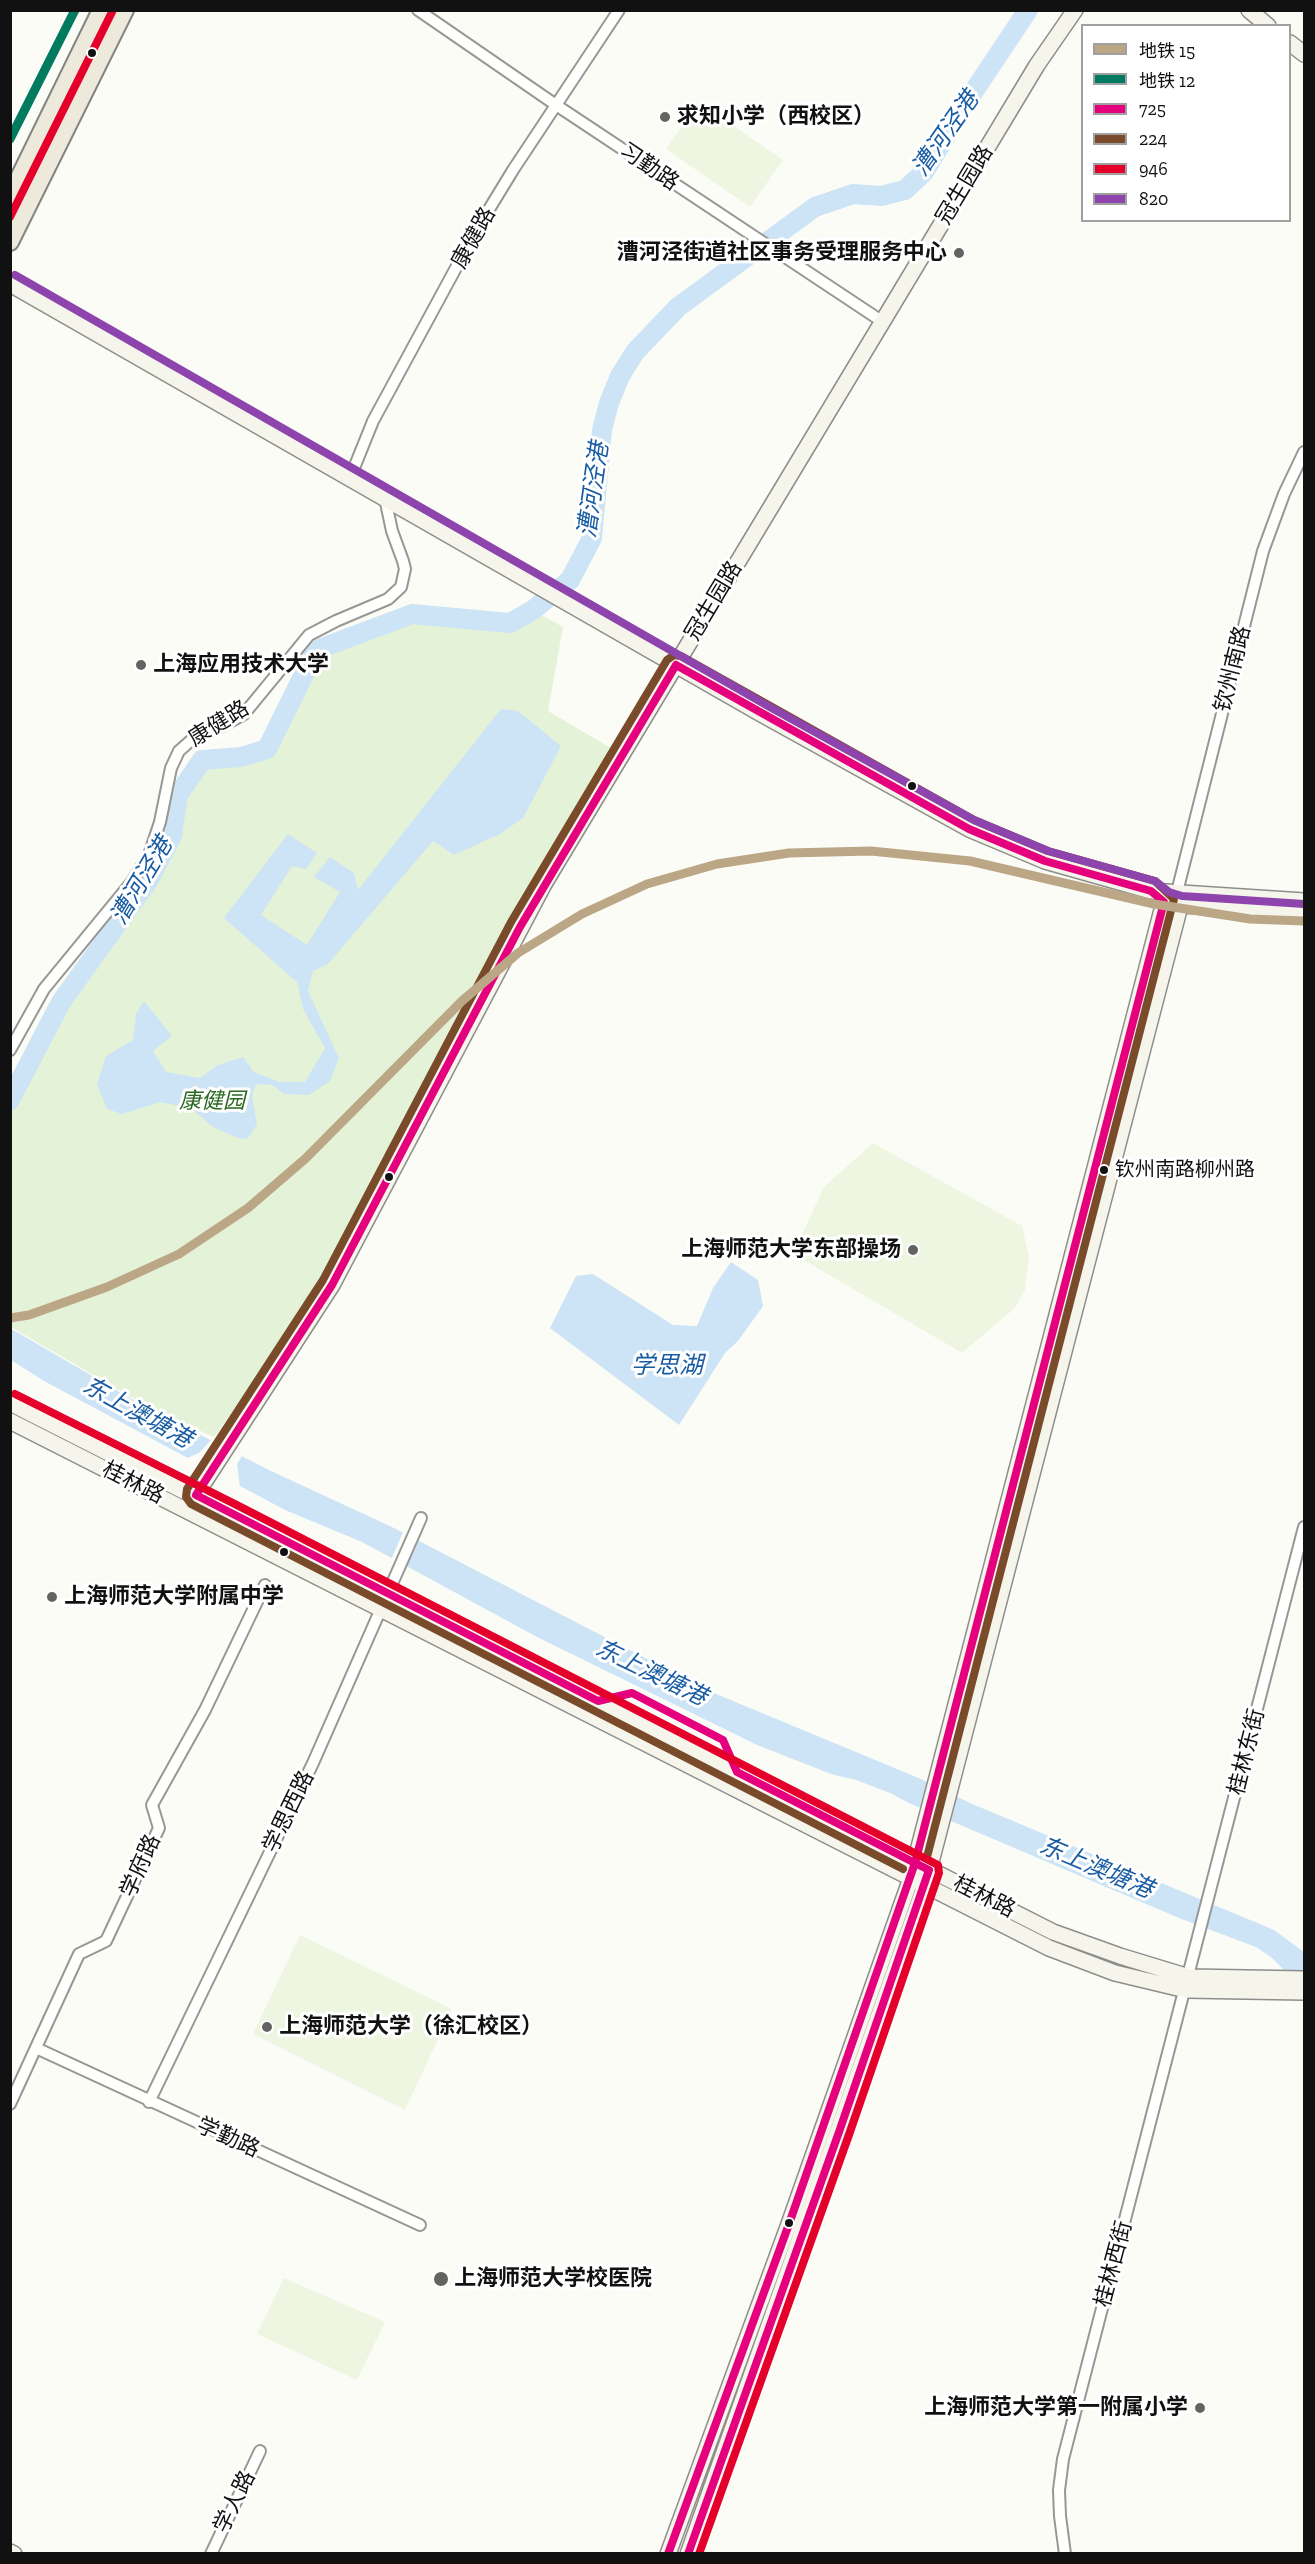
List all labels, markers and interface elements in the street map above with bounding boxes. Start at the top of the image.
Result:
legend [1081,24,1291,222]
text: 地铁 15 [1139,40,1195,62]
unlabelled marker [86,47,98,59]
text: 地铁 12 [1139,70,1195,92]
water label: 漕河泾港 [907,86,985,182]
text: 725 [1139,98,1166,120]
place label: 求知小学（西校区） [677,104,875,130]
marker: 求知小学（西校区） [658,110,672,124]
text: 224 [1139,128,1167,150]
street label: 习勤路 [614,138,684,196]
street label: 冠生园路 [931,140,999,230]
text: 946 [1139,158,1168,180]
text: 820 [1139,188,1168,210]
street label: 康健路 [446,203,502,273]
place label: 漕河泾街道社区事务受理服务中心 [617,240,947,266]
marker: 漕河泾街道社区事务受理服务中心 [952,246,966,260]
water label: 漕河泾港 [573,440,615,540]
street label: 冠生园路 [680,556,748,646]
street label: 钦州南路 [1210,623,1256,715]
place label: 上海应用技术大学 [153,652,329,678]
marker: 上海应用技术大学 [134,658,148,672]
street label: 康健路 [184,695,254,753]
unlabelled marker [906,780,918,792]
water label: 漕河泾港 [105,832,179,930]
park label: 康健园 [179,1089,245,1115]
place label: 钦州南路柳州路 [1115,1158,1255,1182]
marker: 钦州南路柳州路 [1098,1164,1110,1176]
unlabelled marker [383,1171,395,1183]
place label: 上海师范大学东部操场 [681,1237,901,1263]
marker: 上海师范大学东部操场 [906,1243,920,1257]
water label: 学思湖 [631,1352,703,1380]
water label: 东上澳塘港 [78,1371,196,1455]
street label: 桂林路 [98,1456,168,1510]
unlabelled marker [278,1546,290,1558]
place label: 上海师范大学附属中学 [64,1584,284,1610]
marker: 上海师范大学附属中学 [45,1590,59,1604]
water label: 东上澳塘港 [591,1634,711,1712]
street label: 桂林东街 [1224,1706,1270,1798]
street label: 学思西路 [258,1767,320,1857]
street label: 学府路 [116,1830,166,1902]
water label: 东上澳塘港 [1035,1831,1157,1905]
street label: 桂林路 [949,1870,1019,1924]
place label: 上海师范大学（徐汇校区） [279,2014,543,2040]
marker: 上海师范大学（徐汇校区） [260,2020,274,2034]
street label: 学勤路 [192,2113,264,2163]
unlabelled marker [783,2217,795,2229]
street label: 桂林西街 [1090,2218,1138,2310]
place label: 上海师范大学校医院 [454,2266,652,2292]
marker: 上海师范大学校医院 [432,2270,450,2288]
place label: 上海师范大学第一附属小学 [924,2395,1188,2421]
marker: 上海师范大学第一附属小学 [1193,2401,1207,2415]
street label: 学人路 [209,2467,261,2537]

